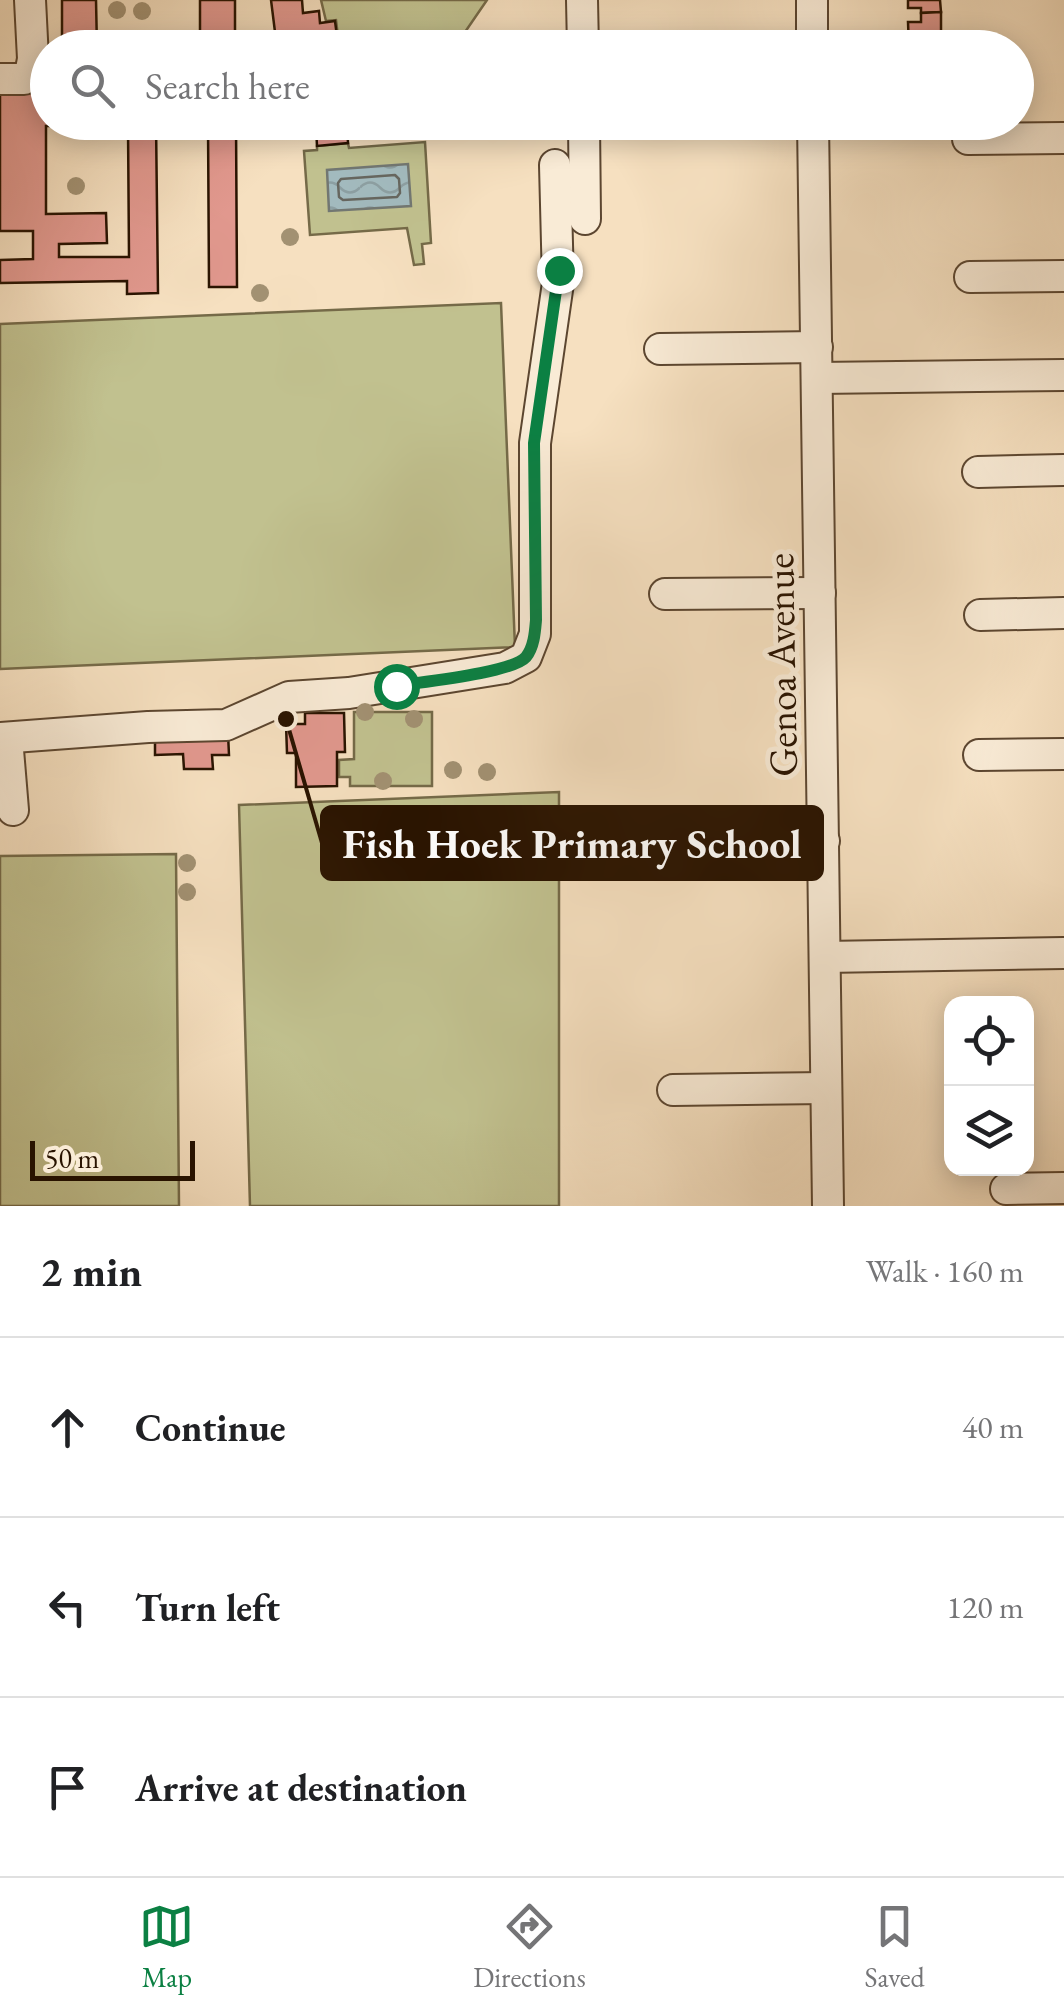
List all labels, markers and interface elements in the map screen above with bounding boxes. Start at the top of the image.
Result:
search box [30,30,1034,140]
icon: search [65,58,120,113]
text: Search here [145,61,310,110]
route end [537,248,583,294]
street label: Genoa Avenue [753,553,809,777]
route start [374,664,420,710]
callout: Fish Hoek Primary School [322,807,822,879]
text: Fish Hoek Primary School [342,816,802,871]
map controls [944,996,1034,1176]
button: locate [944,996,1034,1086]
button: layers [944,1086,1034,1176]
scale bar [30,1136,195,1180]
text: 50 m [45,1140,99,1176]
text: 2 min [40,1244,142,1299]
text: Walk · 160 m [866,1250,1024,1292]
icon: ahead [40,1400,95,1455]
text: Continue [135,1403,286,1452]
text: 40 m [962,1406,1024,1448]
icon: left [40,1580,95,1635]
text: Turn left [135,1583,280,1632]
text: 120 m [947,1586,1024,1628]
icon: arrive [40,1760,95,1815]
text: Arrive at destination [135,1763,467,1812]
tab: Map [139,1899,194,1995]
tab: Directions [473,1899,586,1995]
tab: Saved [865,1899,925,1995]

